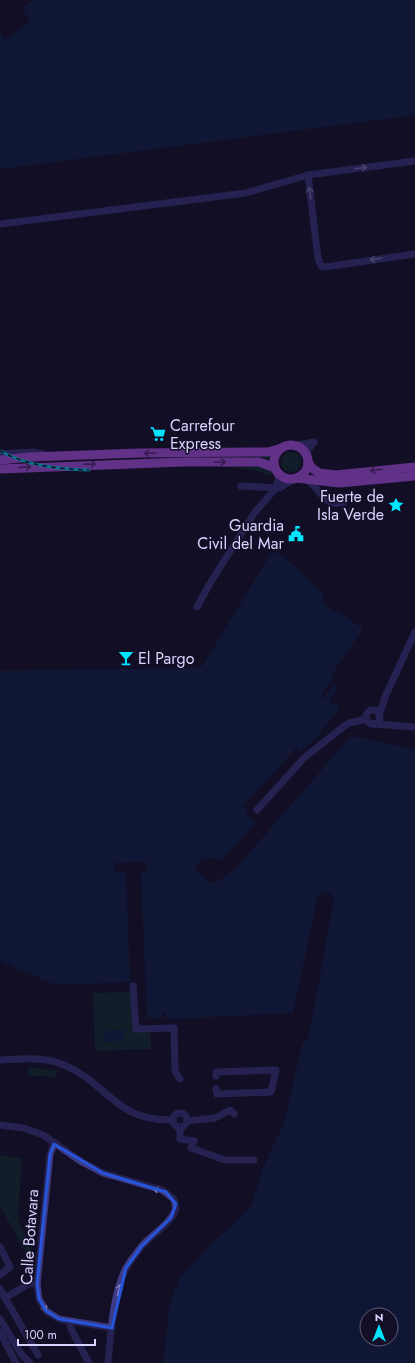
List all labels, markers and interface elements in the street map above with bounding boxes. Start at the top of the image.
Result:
one-way arrow [354,164,367,172]
one-way arrow [306,187,314,200]
one-way arrow [370,255,383,263]
place label: Carrefour Express [170,414,235,455]
supermarket icon: Carrefour Express [149,425,167,443]
one-way arrow [144,449,157,457]
one-way arrow [213,458,226,466]
one-way arrow [83,460,96,468]
one-way arrow [18,464,31,471]
one-way arrow [370,466,383,474]
place label: Fuerte de Isla Verde [317,485,384,526]
place icon: Fuerte de Isla Verde [387,496,405,514]
place label: Guardia Civil del Mar [197,514,284,555]
public building icon: Guardia Civil del Mar [287,525,305,543]
place label: El Pargo [138,647,195,670]
bar icon: El Pargo [117,649,135,667]
one-way arrow [153,1185,165,1193]
street label: Calle Botavara [15,1188,44,1286]
one-way arrow [115,1284,123,1297]
one-way arrow [39,1300,47,1311]
north arrow [359,1307,399,1347]
text: N [375,1309,383,1325]
scale bar [18,1321,95,1347]
text: 100 m [24,1326,57,1344]

